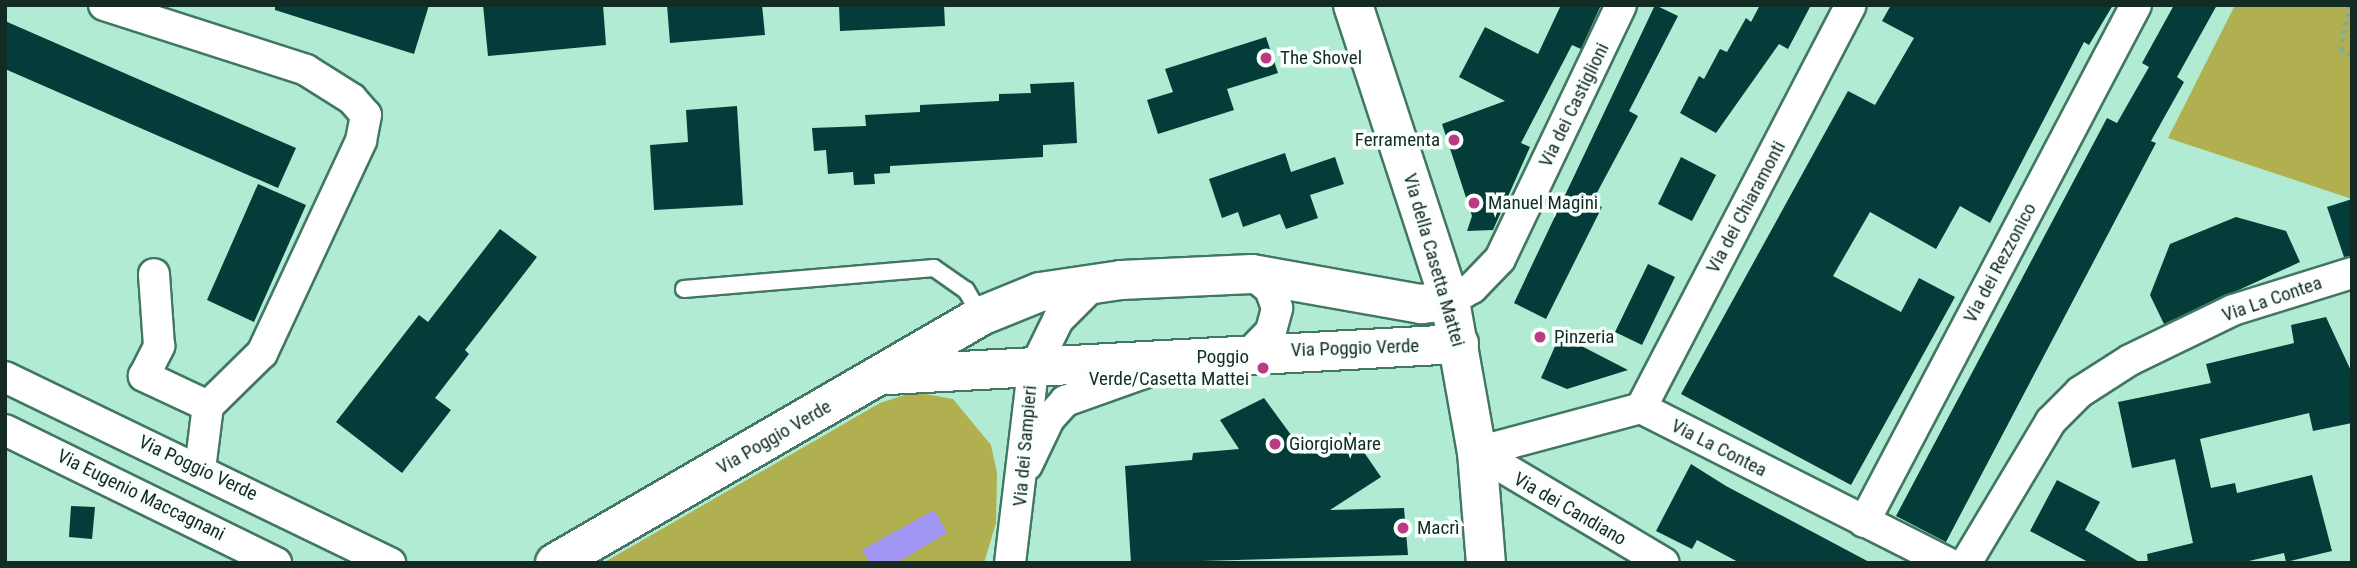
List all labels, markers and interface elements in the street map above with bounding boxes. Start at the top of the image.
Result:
street label: Via dei Castiglioni [1534,39,1614,171]
place label: The Shovel [1280,47,1362,69]
marker: The Shovel [1258,50,1274,66]
place label: Ferramenta [1355,129,1440,151]
marker: Ferramenta [1446,132,1462,148]
street label: Via dei Chiaramonti [1702,137,1790,277]
street label: Via della Casetta Mattei [1398,171,1470,349]
place label: Manuel Magini [1488,192,1598,214]
marker: Manuel Magini [1466,195,1482,211]
street label: Via dei Rezzonico [1959,199,2041,327]
street label: Via La Contea [2219,271,2325,327]
place label: Pinzeria [1554,326,1614,348]
marker: Pinzeria [1532,329,1548,345]
street label: Via Poggio Verde [1290,334,1420,362]
place label: Poggio Verde/Casetta Mattei [1089,346,1249,390]
marker: Poggio Verde/Casetta Mattei [1255,360,1271,376]
street label: Via dei Sampieri [1008,384,1042,508]
street label: Via Poggio Verde [713,395,835,479]
street label: Via La Contea [1667,414,1771,482]
street label: Via Poggio Verde [135,431,261,505]
place label: GiorgioMare [1289,433,1381,455]
marker: GiorgioMare [1267,436,1283,452]
street label: Via Eugenio Maccagnani [53,444,229,546]
street label: Via dei Candiano [1510,468,1630,550]
place label: Macrì [1417,517,1459,539]
marker: Macrì [1395,520,1411,536]

